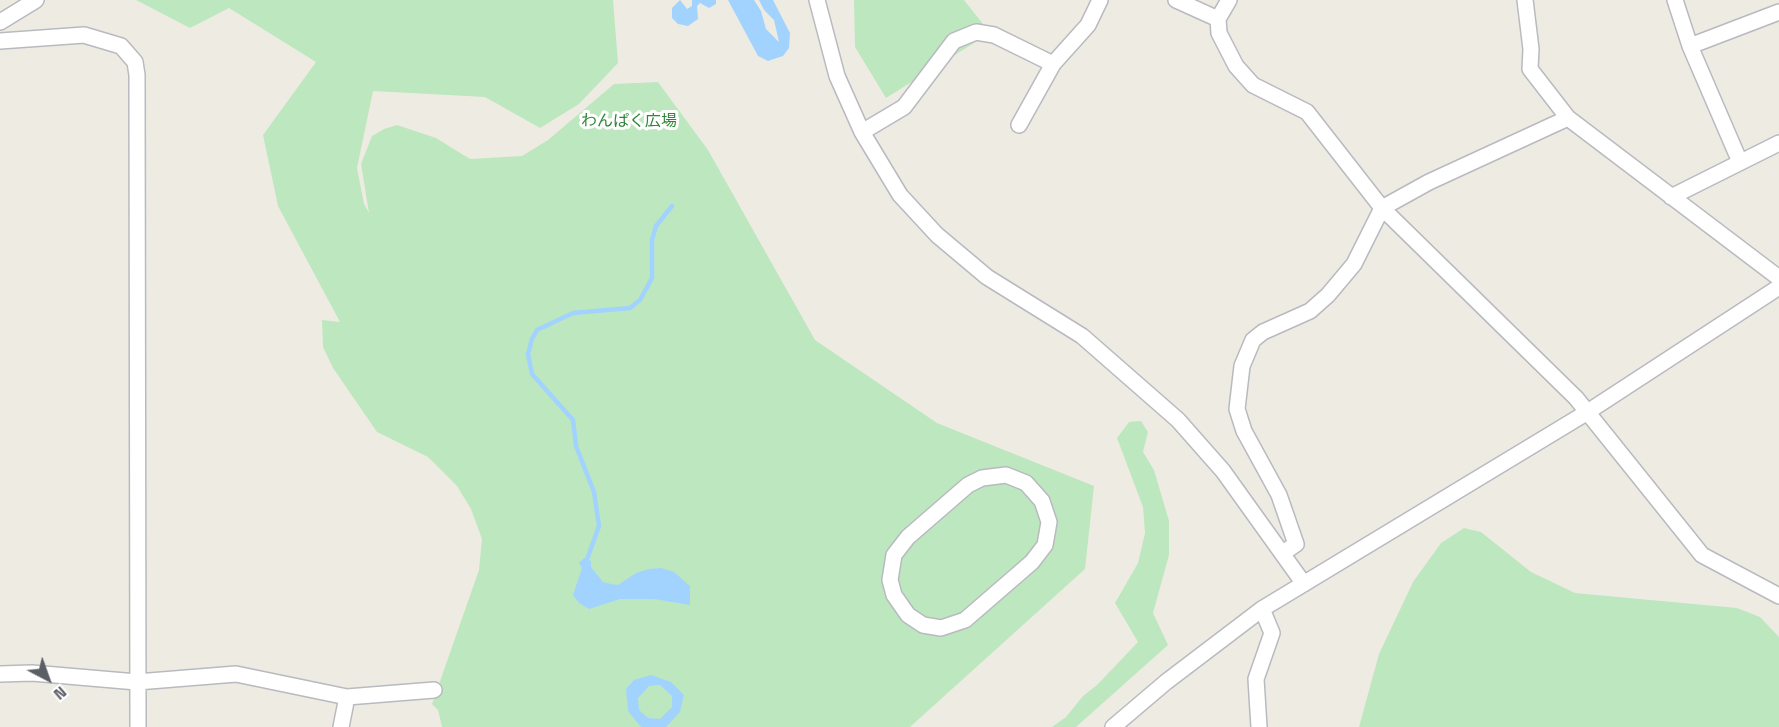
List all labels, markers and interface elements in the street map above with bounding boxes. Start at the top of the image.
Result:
park label: わんぱく広場 [581,112,677,132]
north arrow [18,649,78,709]
text: N [49,682,71,704]

